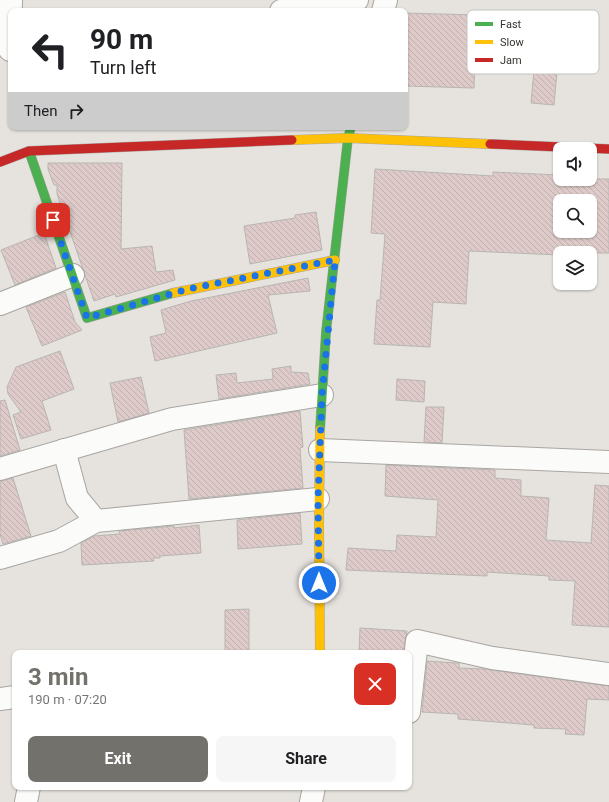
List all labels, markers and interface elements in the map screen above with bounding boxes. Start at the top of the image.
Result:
legend [467,10,599,74]
text: Fast [500,18,522,31]
text: 90 m [90,23,153,56]
icon: left [24,24,76,76]
text: Slow [500,36,524,49]
text: Jam [500,54,522,67]
text: Turn left [90,57,156,78]
icon: right [65,100,87,122]
text: Then [24,102,57,120]
map controls [553,142,597,290]
button: sound [553,142,597,186]
button: search [553,194,597,238]
pin [36,203,70,237]
icon: arrive [42,209,64,231]
button: layers [553,246,597,290]
position arrow [298,562,340,604]
text: 3 min [28,663,88,691]
button: close [354,663,396,705]
text: 190 m · 07:20 [28,692,107,707]
button: Exit [28,736,208,782]
button: Share [216,736,396,782]

